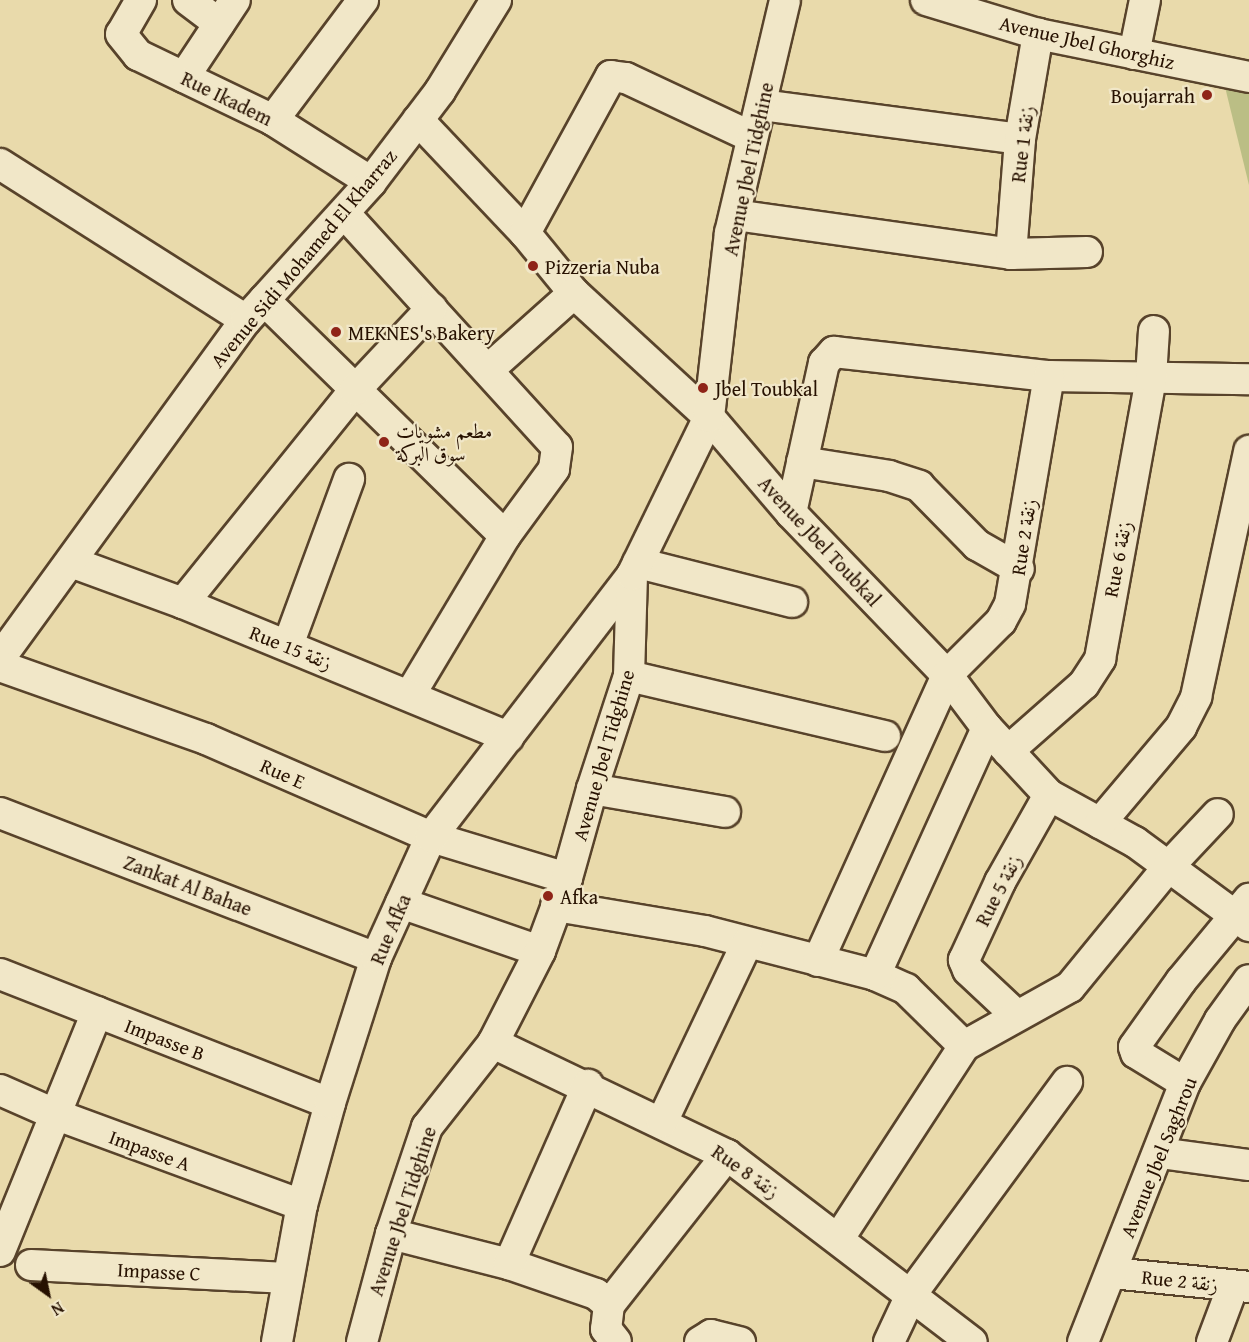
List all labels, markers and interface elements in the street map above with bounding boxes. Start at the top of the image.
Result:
street label: Avenue Jbel Ghorghiz [997,10,1177,74]
street label: Rue Ikadem [178,66,276,130]
street label: Avenue Jbel Tidghine [718,80,778,258]
place label: Boujarrah [1111,83,1195,107]
marker: Boujarrah [1200,88,1214,102]
street label: Rue 1 زنقة [1005,104,1039,184]
street label: Avenue Sidi Mohamed El Kharraz [205,144,401,372]
place label: Pizzeria Nuba [545,254,660,278]
marker: Pizzeria Nuba [526,259,540,273]
place label: MEKNES's Bakery [348,320,495,344]
marker: MEKNES's Bakery [329,325,343,339]
place label: Jbel Toubkal [715,376,818,400]
marker: Jbel Toubkal [696,381,710,395]
place label: مطعم مشويات سوق البركة [396,418,492,465]
marker: مطعم مشويات سوق البركة [377,435,391,449]
street label: Avenue Jbel Toubkal [754,471,886,611]
street label: Rue 2 زنقة [1005,497,1041,577]
street label: Rue 6 زنقة [1098,519,1136,599]
street label: Rue 15 زنقة [246,620,336,674]
street label: Avenue Jbel Tidghine [567,667,639,843]
street label: Rue E [257,753,309,793]
street label: Zankat Al Bahae [121,850,255,920]
street label: Rue 5 زنقة [970,850,1026,930]
place label: Afka [560,884,598,908]
marker: Afka [541,889,555,903]
street label: Rue Afka [364,890,416,968]
street label: Impasse B [122,1013,208,1065]
street label: Avenue Jbel Saghrou [1115,1073,1201,1241]
street label: Avenue Jbel Tidghine [363,1123,441,1299]
street label: Impasse A [106,1124,194,1176]
street label: Rue 8 زنقة [708,1139,784,1203]
street label: Impasse C [117,1257,201,1285]
north arrow [18,1264,78,1324]
street label: Rue 2 زنقة [1140,1264,1220,1296]
text: N [47,1296,69,1322]

